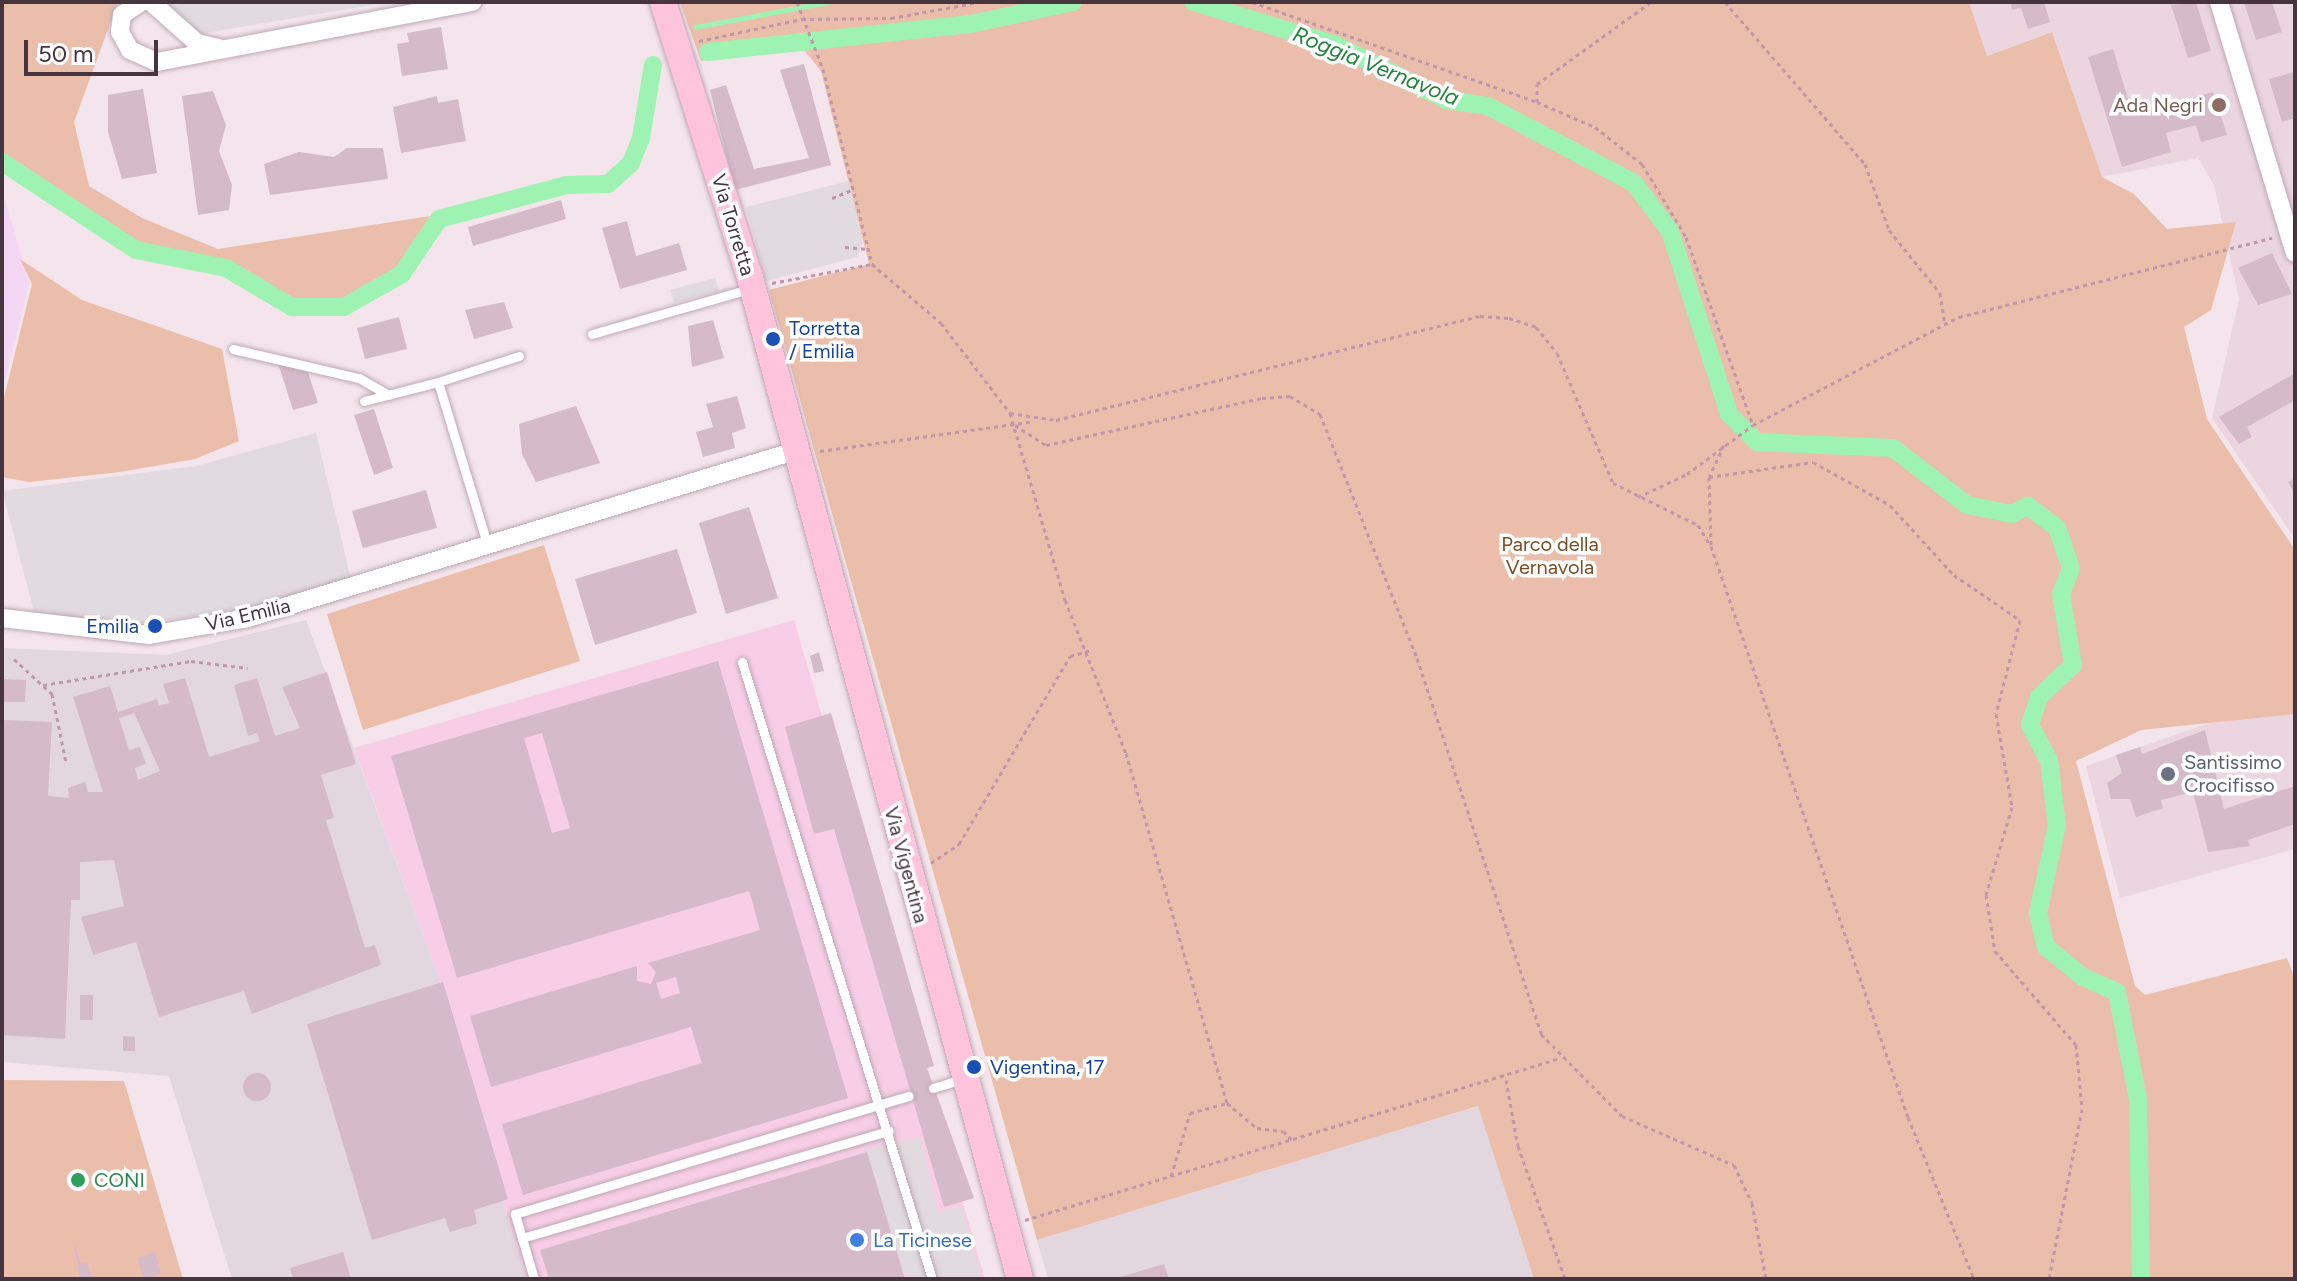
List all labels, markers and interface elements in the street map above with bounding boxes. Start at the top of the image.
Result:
water label: Roggia Vernavola [1289,21,1463,111]
scale bar [28,24,162,74]
text: 50 m [38,39,94,68]
place label: Ada Negri [2113,93,2203,117]
marker: Ada Negri [2210,96,2228,114]
street label: Via Torretta [706,171,760,279]
place label: Torretta / Emilia [789,316,860,363]
marker: Torretta / Emilia [764,330,782,348]
park label: Parco della Vernavola [1501,533,1599,580]
street label: Via Emilia [203,594,293,636]
place label: Emilia [86,614,139,638]
marker: Emilia [146,617,164,635]
place label: Santissimo Crocifisso [2184,750,2282,797]
marker: Santissimo Crocifisso [2159,765,2177,783]
street label: Via Vigentina [879,804,933,926]
place label: Vigentina, 17 [990,1055,1104,1079]
marker: Vigentina, 17 [965,1058,983,1076]
place label: CONI [94,1168,145,1192]
marker: CONI [69,1171,87,1189]
place label: La Ticinese [873,1228,972,1252]
marker: La Ticinese [848,1231,866,1249]

